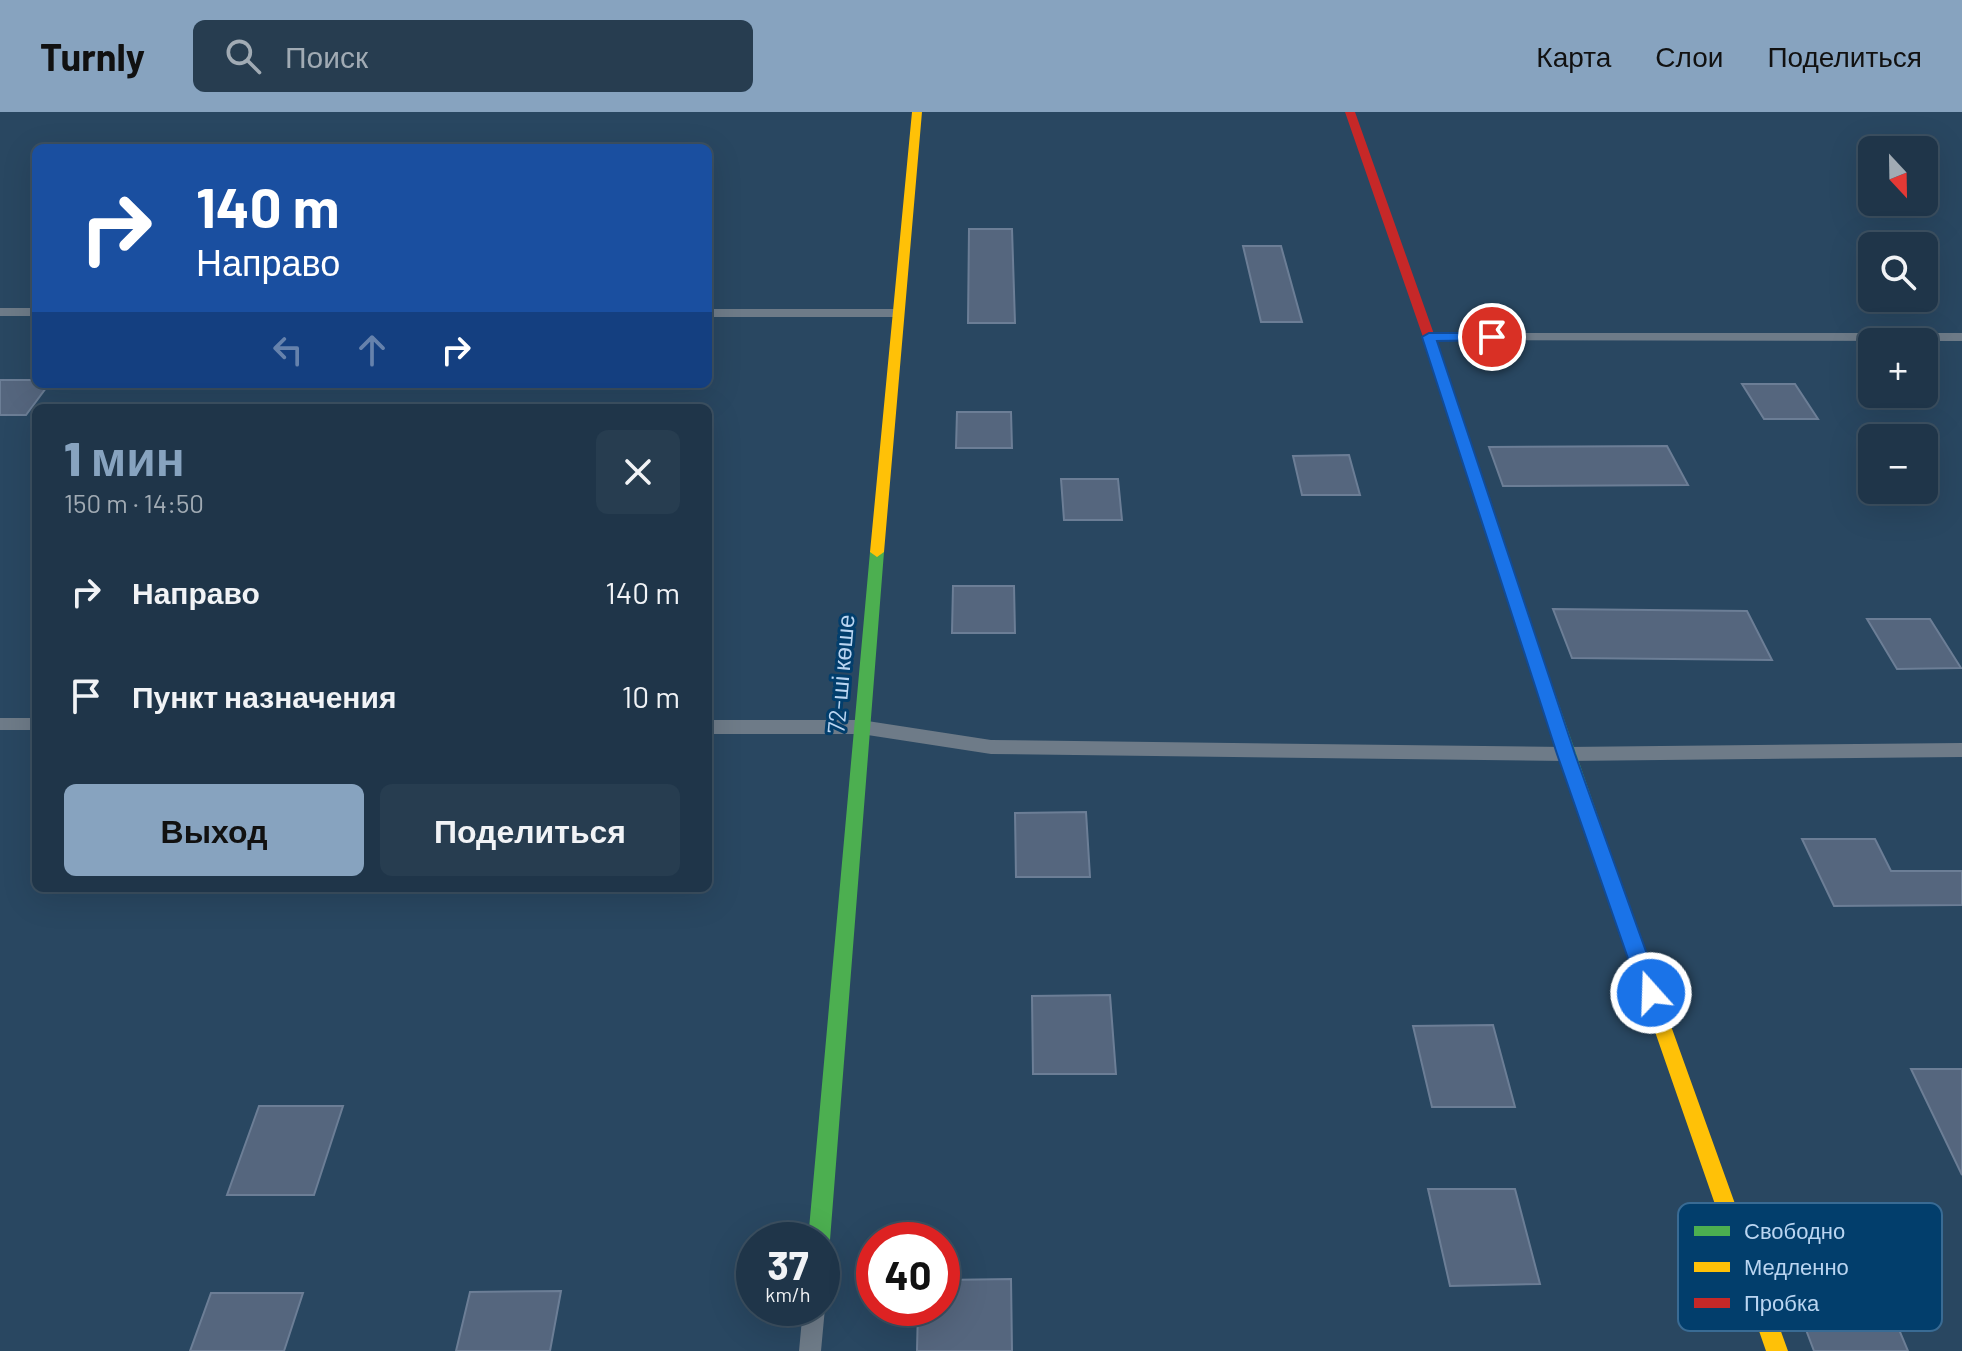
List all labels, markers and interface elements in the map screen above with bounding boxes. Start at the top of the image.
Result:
search box [193,20,753,92]
text: Turnly [40,33,145,79]
icon: search [221,34,265,78]
text: Поиск [285,38,368,74]
text: Карта [1536,39,1611,73]
text: Слои [1655,39,1723,73]
text: Поделиться [1767,39,1922,73]
north arrow [1858,136,1938,216]
map controls [1858,136,1938,504]
text: 140 m [196,172,340,239]
icon: right [64,176,168,280]
button: search [1858,232,1938,312]
text: Направо [196,240,340,283]
pin [1458,303,1526,371]
icon: arrive [1470,315,1514,359]
icon: left [266,328,310,372]
icon: ahead [350,328,394,372]
icon: right [434,328,478,372]
button: + [1858,328,1938,408]
button: − [1858,424,1938,504]
text: 1 мин [64,428,185,486]
button: close [596,430,680,514]
text: 150 m · 14:50 [64,487,204,518]
icon: right [64,570,108,614]
text: Направо [132,574,260,610]
text: 140 m [605,574,680,610]
street label: 72-ші көше [820,613,860,735]
icon: arrive [64,674,108,718]
text: Пункт назначения [132,678,396,714]
text: 10 m [622,678,680,714]
button: Выход [64,784,364,876]
button: Поделиться [380,784,680,876]
position arrow [1609,951,1693,1035]
legend [1678,1203,1942,1331]
text: Свободно [1744,1217,1845,1244]
speed limit sign: 40 [856,1222,960,1326]
text: 37 [767,1240,809,1288]
text: Медленно [1744,1253,1849,1280]
text: km/h [765,1282,811,1306]
text: Пробка [1744,1289,1820,1316]

